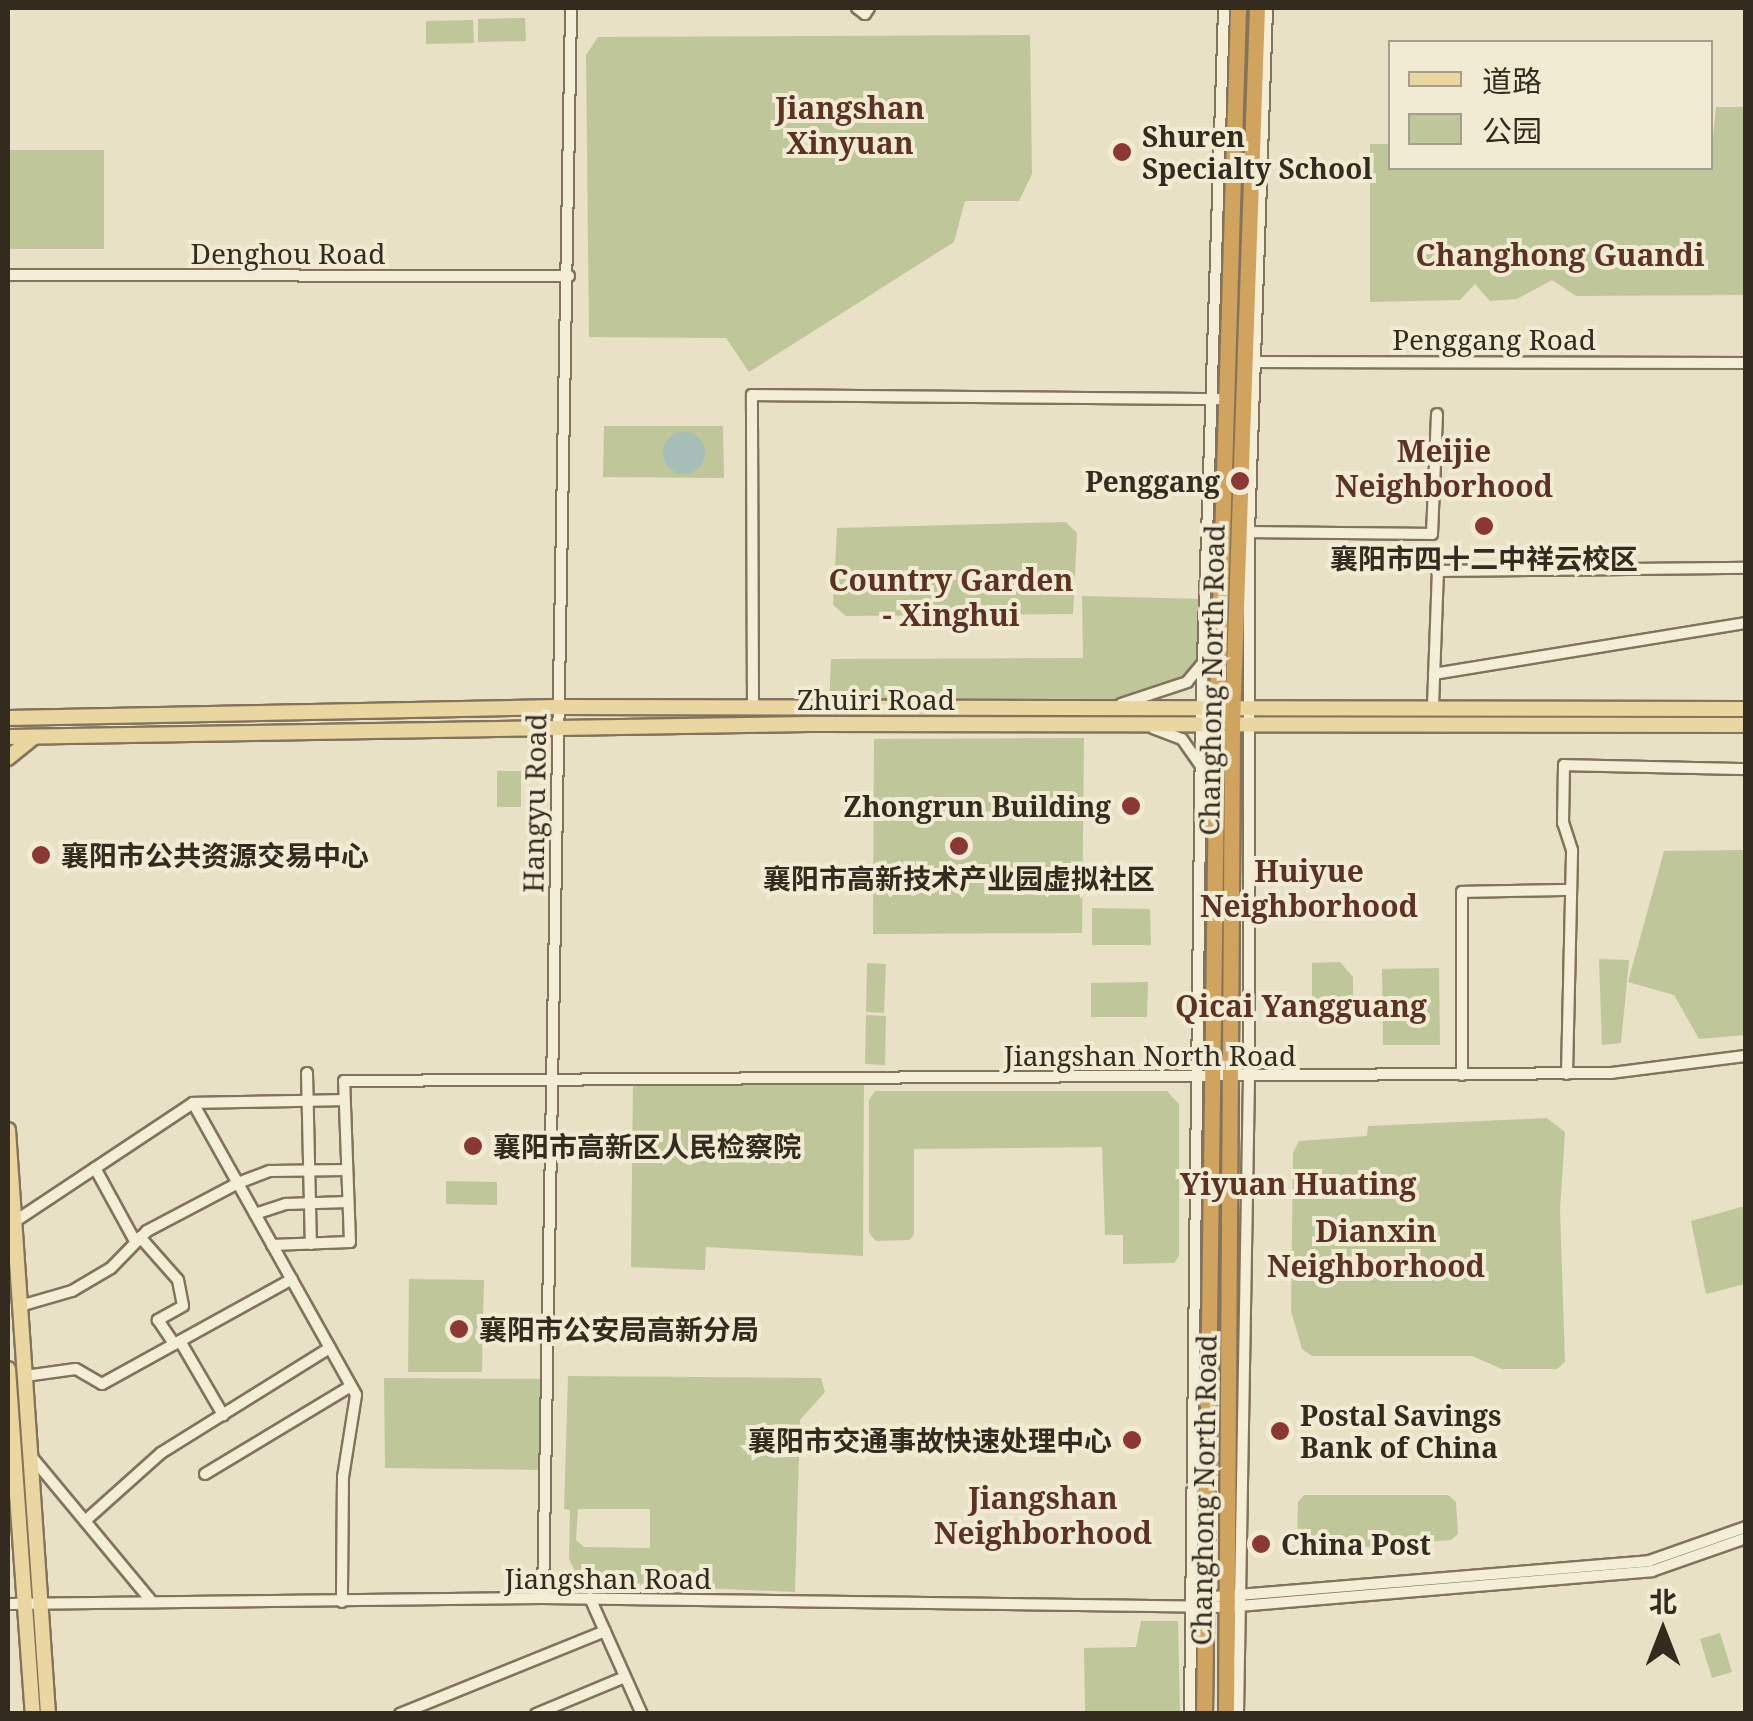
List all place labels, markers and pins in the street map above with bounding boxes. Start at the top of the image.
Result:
place label: Shuren Specialty School [1142,119,1372,185]
marker: Shuren Specialty School [1111,141,1133,163]
place label: Penggang [1085,464,1220,498]
marker: Penggang [1229,470,1251,492]
marker: 襄阳市四十二中祥云校区 [1473,515,1495,537]
place label: 襄阳市四十二中祥云校区 [1330,541,1638,575]
place label: Zhongrun Building [843,789,1111,823]
marker: Zhongrun Building [1120,795,1142,817]
marker: 襄阳市高新技术产业园虚拟社区 [948,835,970,857]
place label: 襄阳市公共资源交易中心 [61,838,369,872]
marker: 襄阳市公共资源交易中心 [30,844,52,866]
place label: 襄阳市高新技术产业园虚拟社区 [763,861,1155,895]
place label: 襄阳市高新区人民检察院 [493,1129,801,1163]
marker: 襄阳市高新区人民检察院 [462,1135,484,1157]
place label: 襄阳市公安局高新分局 [479,1312,759,1346]
marker: 襄阳市公安局高新分局 [448,1318,470,1340]
place label: Postal Savings Bank of China [1300,1398,1501,1464]
marker: Postal Savings Bank of China [1269,1420,1291,1442]
place label: 襄阳市交通事故快速处理中心 [748,1423,1112,1457]
marker: 襄阳市交通事故快速处理中心 [1121,1429,1143,1451]
place label: China Post [1281,1527,1431,1561]
marker: China Post [1250,1533,1272,1555]

